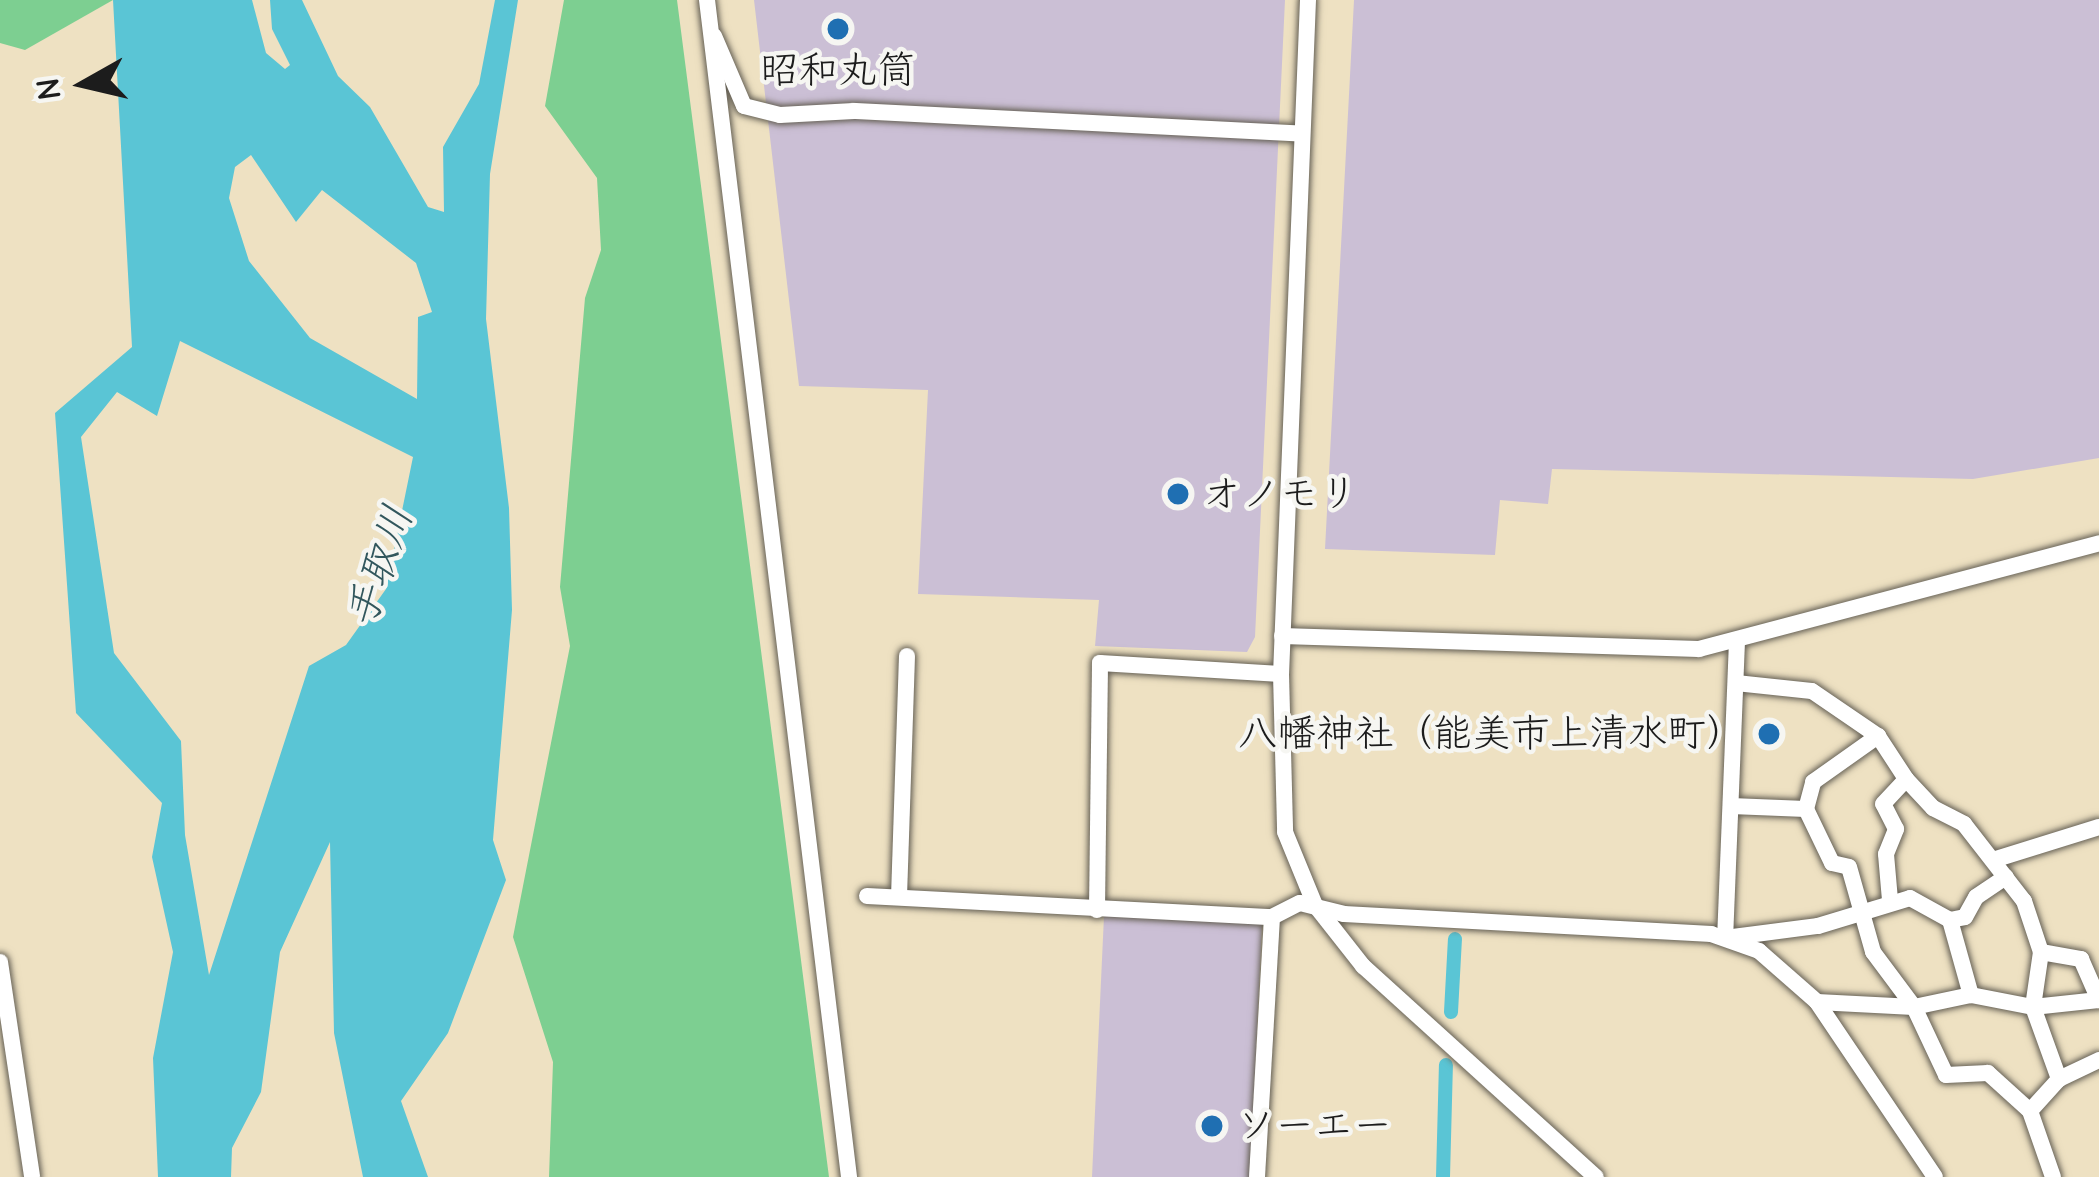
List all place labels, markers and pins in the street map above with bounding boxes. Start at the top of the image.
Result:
marker: 昭和丸筒 [825,16,851,42]
place label: 昭和丸筒 [760,48,916,94]
place label: オノモリ [1202,471,1358,517]
marker: オノモリ [1165,481,1191,507]
place label: 八幡神社（能美市上清水町） [1238,711,1745,757]
marker: 八幡神社（能美市上清水町） [1756,721,1782,747]
place label: ソーエー [1236,1103,1392,1149]
marker: ソーエー [1199,1113,1225,1139]

